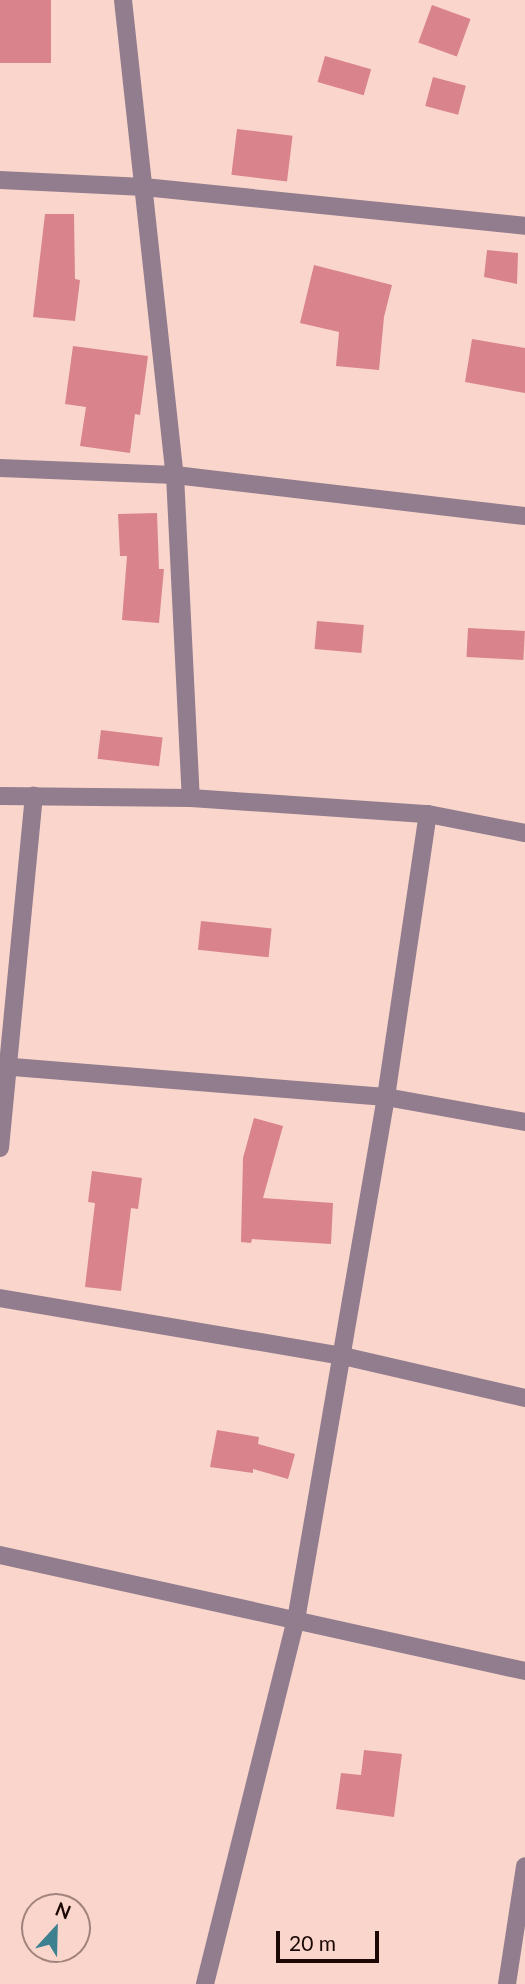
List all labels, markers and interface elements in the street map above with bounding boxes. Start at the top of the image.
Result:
north arrow [21,1893,91,1963]
text: N [52,1897,74,1923]
scale bar [280,1918,383,1962]
text: 20 m [289,1930,336,1955]

